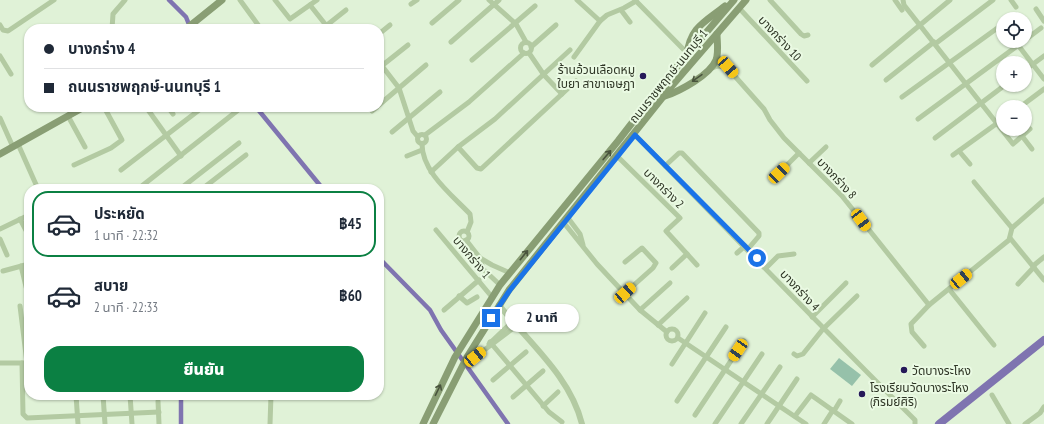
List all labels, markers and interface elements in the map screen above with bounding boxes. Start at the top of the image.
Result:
street label: บางกร่าง 10 [755,12,805,64]
map controls [996,12,1032,136]
button: locate [996,12,1032,48]
street label: ถนนราชพฤกษ์-นนทบุรี 1 [626,26,710,126]
text: บางกร่าง 4 [68,39,135,58]
car [716,54,740,80]
button: + [996,56,1032,92]
place label: ร้านอ้วนเลือดหมู ใบยา สาขาเจษฎา [557,62,635,91]
marker: ร้านอ้วนเลือดหมู ใบยา สาขาเจษฎา [638,71,648,81]
one-way arrow [692,74,703,82]
text: ถนนราชพฤกษ์-นนทบุรี 1 [68,77,221,96]
button: − [996,100,1032,136]
one-way arrow [602,149,611,160]
street label: บางกร่าง 8 [814,154,860,202]
car [766,160,792,186]
street label: บางกร่าง 2 [641,165,687,211]
text: ประหยัด [94,204,145,223]
icon: car [46,206,82,242]
car [849,207,873,233]
text: ฿45 [339,214,362,233]
text: 1 นาที · 22:32 [94,227,158,244]
street label: บางกร่าง 1 [450,233,494,281]
one-way arrow [520,249,529,260]
route start [748,249,766,267]
street label: บางกร่าง 4 [777,266,823,314]
car [948,267,974,291]
text: สบาย [94,276,128,295]
icon: car [46,278,82,314]
car [612,281,638,305]
text: ฿60 [339,286,362,305]
text: 2 นาที · 22:33 [94,299,158,316]
callout: 2 นาที [505,304,579,332]
route end [482,309,500,327]
text: 2 นาที [526,309,558,326]
car [726,337,750,363]
car [462,345,488,369]
button: ยืนยัน [44,346,364,392]
place label: วัดบางระโหง [912,363,971,378]
marker: วัดบางระโหง [899,365,909,375]
place label: โรงเรียนวัดบางระโหง (ภิรมย์ศิริ) [870,380,969,409]
one-way arrow [435,385,442,397]
marker: โรงเรียนวัดบางระโหง (ภิรมย์ศิริ) [857,389,867,399]

